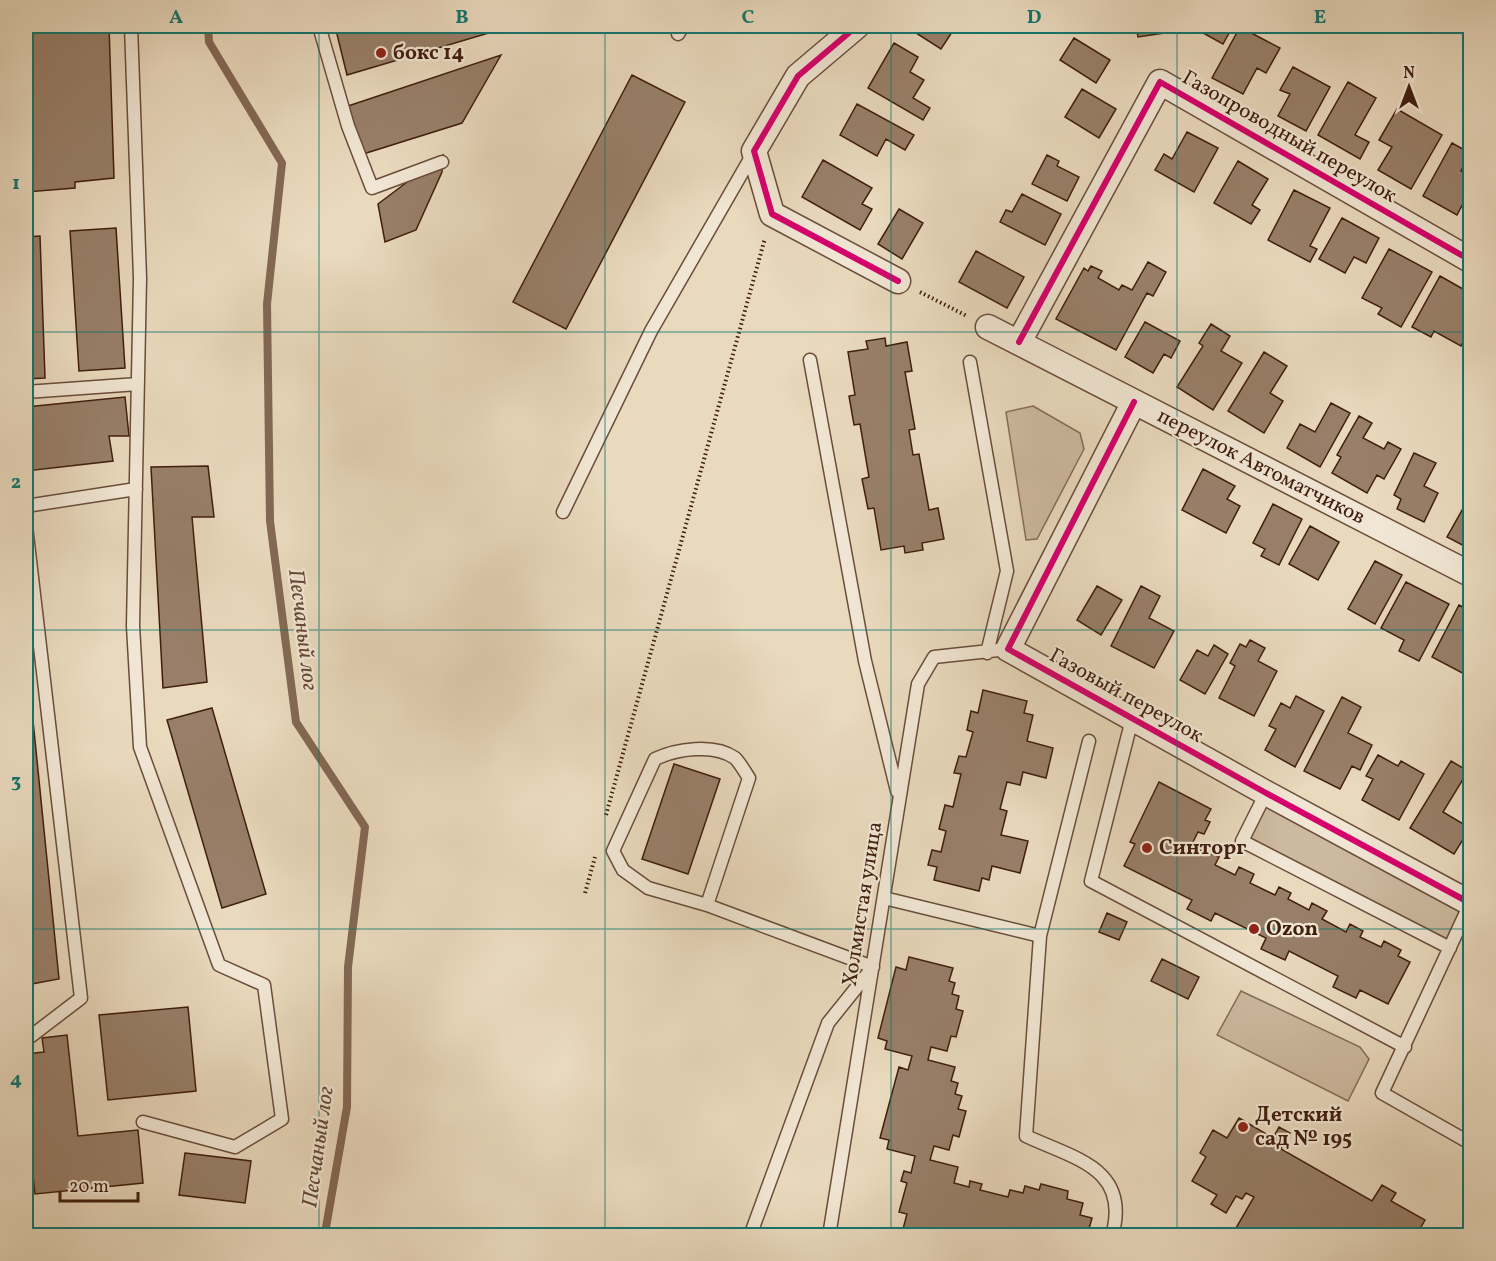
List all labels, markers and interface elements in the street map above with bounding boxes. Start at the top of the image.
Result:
text: A [169,4,183,32]
text: B [455,4,469,32]
text: C [742,4,755,32]
text: D [1027,4,1041,32]
text: E [1314,4,1326,32]
place label: бокс 14 [393,39,464,68]
marker: бокс 14 [374,46,388,60]
north arrow [1379,57,1439,117]
text: N [1403,63,1415,85]
street label: Газопроводный переулок [1176,64,1402,210]
text: 1 [12,170,20,198]
street label: переулок Автоматчиков [1152,402,1370,532]
text: 2 [11,469,21,497]
water label: Песчаный лог [279,567,325,693]
street label: Газовый переулок [1044,642,1208,750]
text: 3 [11,768,21,796]
street label: Холмистая улица [836,820,890,988]
place label: Синторг [1159,834,1246,863]
marker: Синторг [1140,841,1154,855]
place label: Ozon [1266,915,1318,944]
marker: Ozon [1247,922,1261,936]
text: 4 [10,1066,22,1094]
water label: Песчаный лог [295,1084,343,1210]
place label: Детский сад № 195 [1255,1101,1352,1154]
marker: Детский сад № 195 [1236,1120,1250,1134]
scale bar [60,1165,138,1203]
text: 20 m [69,1175,109,1200]

